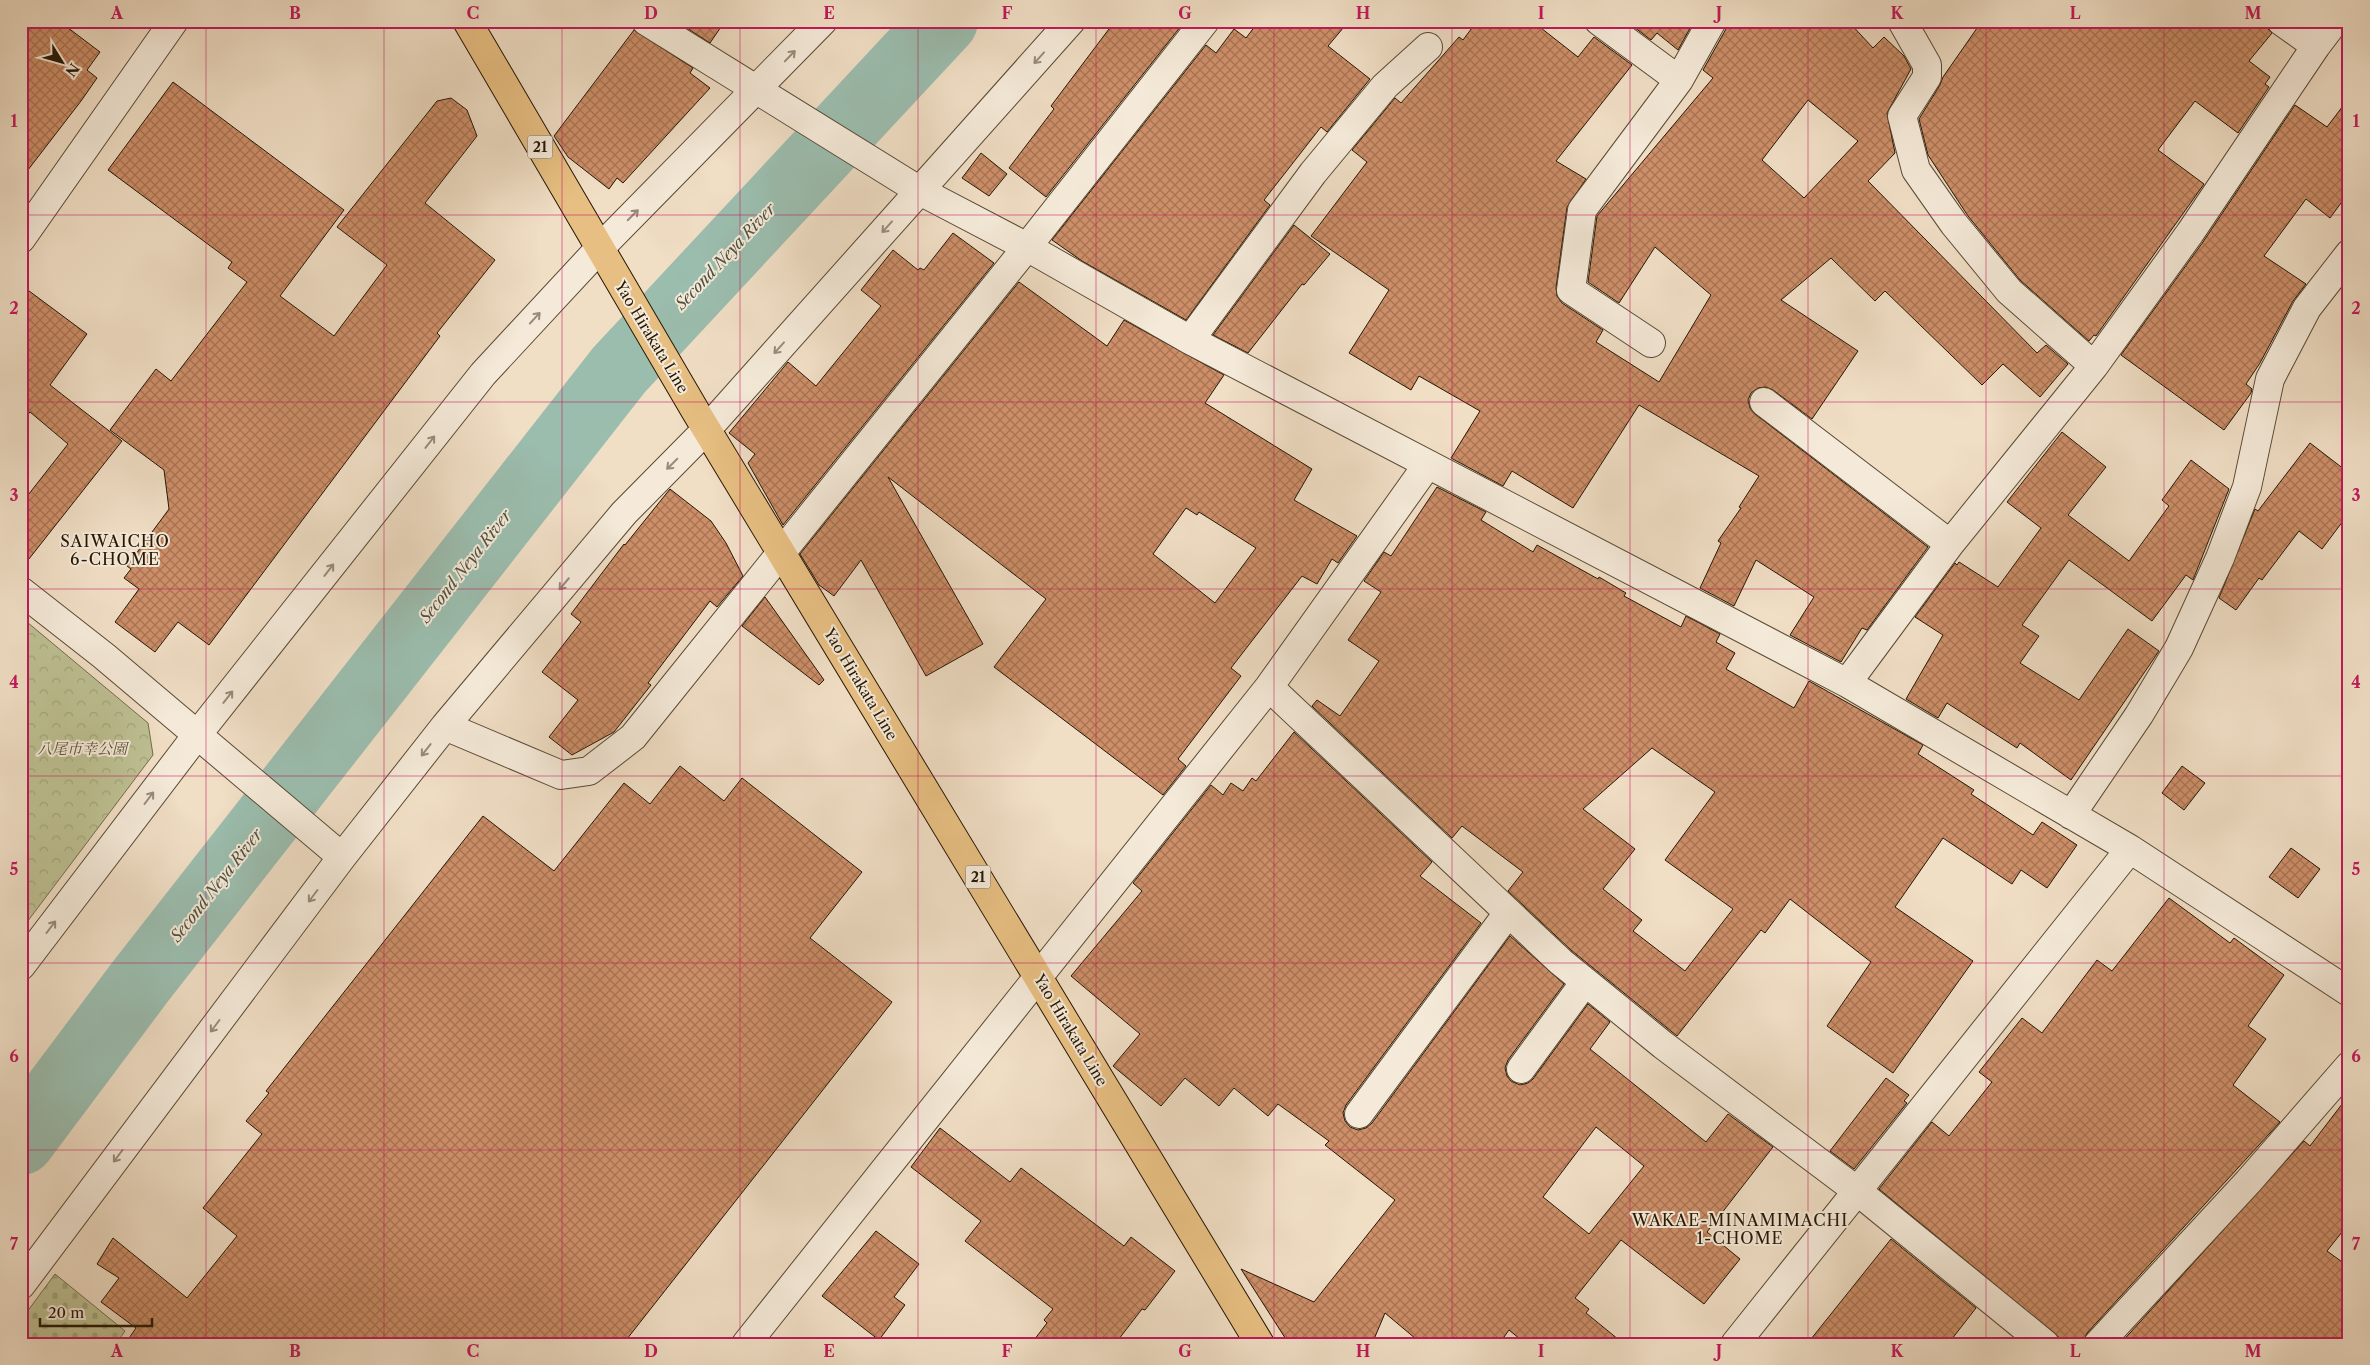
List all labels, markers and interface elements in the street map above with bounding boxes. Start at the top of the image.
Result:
text: A [110,3,124,23]
text: B [289,3,301,23]
text: C [467,3,479,23]
text: D [644,3,658,23]
text: E [823,3,835,23]
text: F [1002,3,1013,23]
text: G [1178,3,1192,23]
text: H [1356,3,1370,23]
text: I [1538,3,1545,23]
text: J [1713,3,1722,23]
text: K [1891,3,1905,23]
text: L [2069,3,2081,23]
text: M [2245,3,2262,23]
north arrow [38,38,88,88]
one-way arrow [784,50,796,62]
one-way arrow [1033,51,1045,64]
text: N [62,60,83,80]
text: 1 [10,111,18,131]
text: 1 [2352,111,2360,131]
road number: 21 [528,136,552,158]
water label: Second Neya River [670,198,780,314]
one-way arrow [627,209,639,221]
one-way arrow [882,221,893,234]
street label: Yao Hirakata Line [611,277,693,396]
text: 2 [9,298,19,318]
text: 2 [2351,298,2361,318]
one-way arrow [529,312,541,325]
one-way arrow [773,342,785,355]
one-way arrow [424,436,435,449]
one-way arrow [666,458,679,470]
text: 3 [9,485,19,505]
text: 3 [2351,485,2361,505]
water label: Second Neya River [414,504,516,627]
district label: SAIWAICHO 6-CHOME [60,531,170,569]
one-way arrow [323,563,334,576]
one-way arrow [558,578,569,591]
street label: Yao Hirakata Line [820,624,902,743]
text: 4 [9,672,19,692]
text: 4 [2351,672,2361,692]
one-way arrow [222,691,233,704]
park label: 八尾市幸公園 [37,739,130,758]
one-way arrow [421,743,432,756]
one-way arrow [144,792,155,805]
water label: Second Neya River [165,823,267,946]
text: 5 [10,859,19,879]
text: 5 [2352,859,2361,879]
road number: 21 [966,866,990,889]
one-way arrow [308,889,318,903]
one-way arrow [46,920,56,934]
street label: Yao Hirakata Line [1030,970,1112,1089]
one-way arrow [210,1019,221,1032]
text: 6 [9,1046,19,1066]
text: 6 [2351,1046,2361,1066]
one-way arrow [113,1149,123,1163]
district label: WAKAE-MINAMIMACHI 1-CHOME [1631,1210,1848,1248]
text: 7 [10,1234,19,1254]
text: 7 [2352,1234,2361,1254]
scale bar [40,1295,152,1327]
text: 20 m [48,1303,84,1322]
text: A [110,1341,124,1361]
text: B [289,1341,301,1361]
text: C [467,1341,479,1361]
text: D [644,1341,658,1361]
text: E [823,1341,835,1361]
text: F [1002,1341,1013,1361]
text: G [1178,1341,1192,1361]
text: H [1356,1341,1370,1361]
text: I [1538,1341,1545,1361]
text: J [1713,1341,1722,1361]
text: K [1891,1341,1905,1361]
text: L [2069,1341,2081,1361]
text: M [2245,1341,2262,1361]

